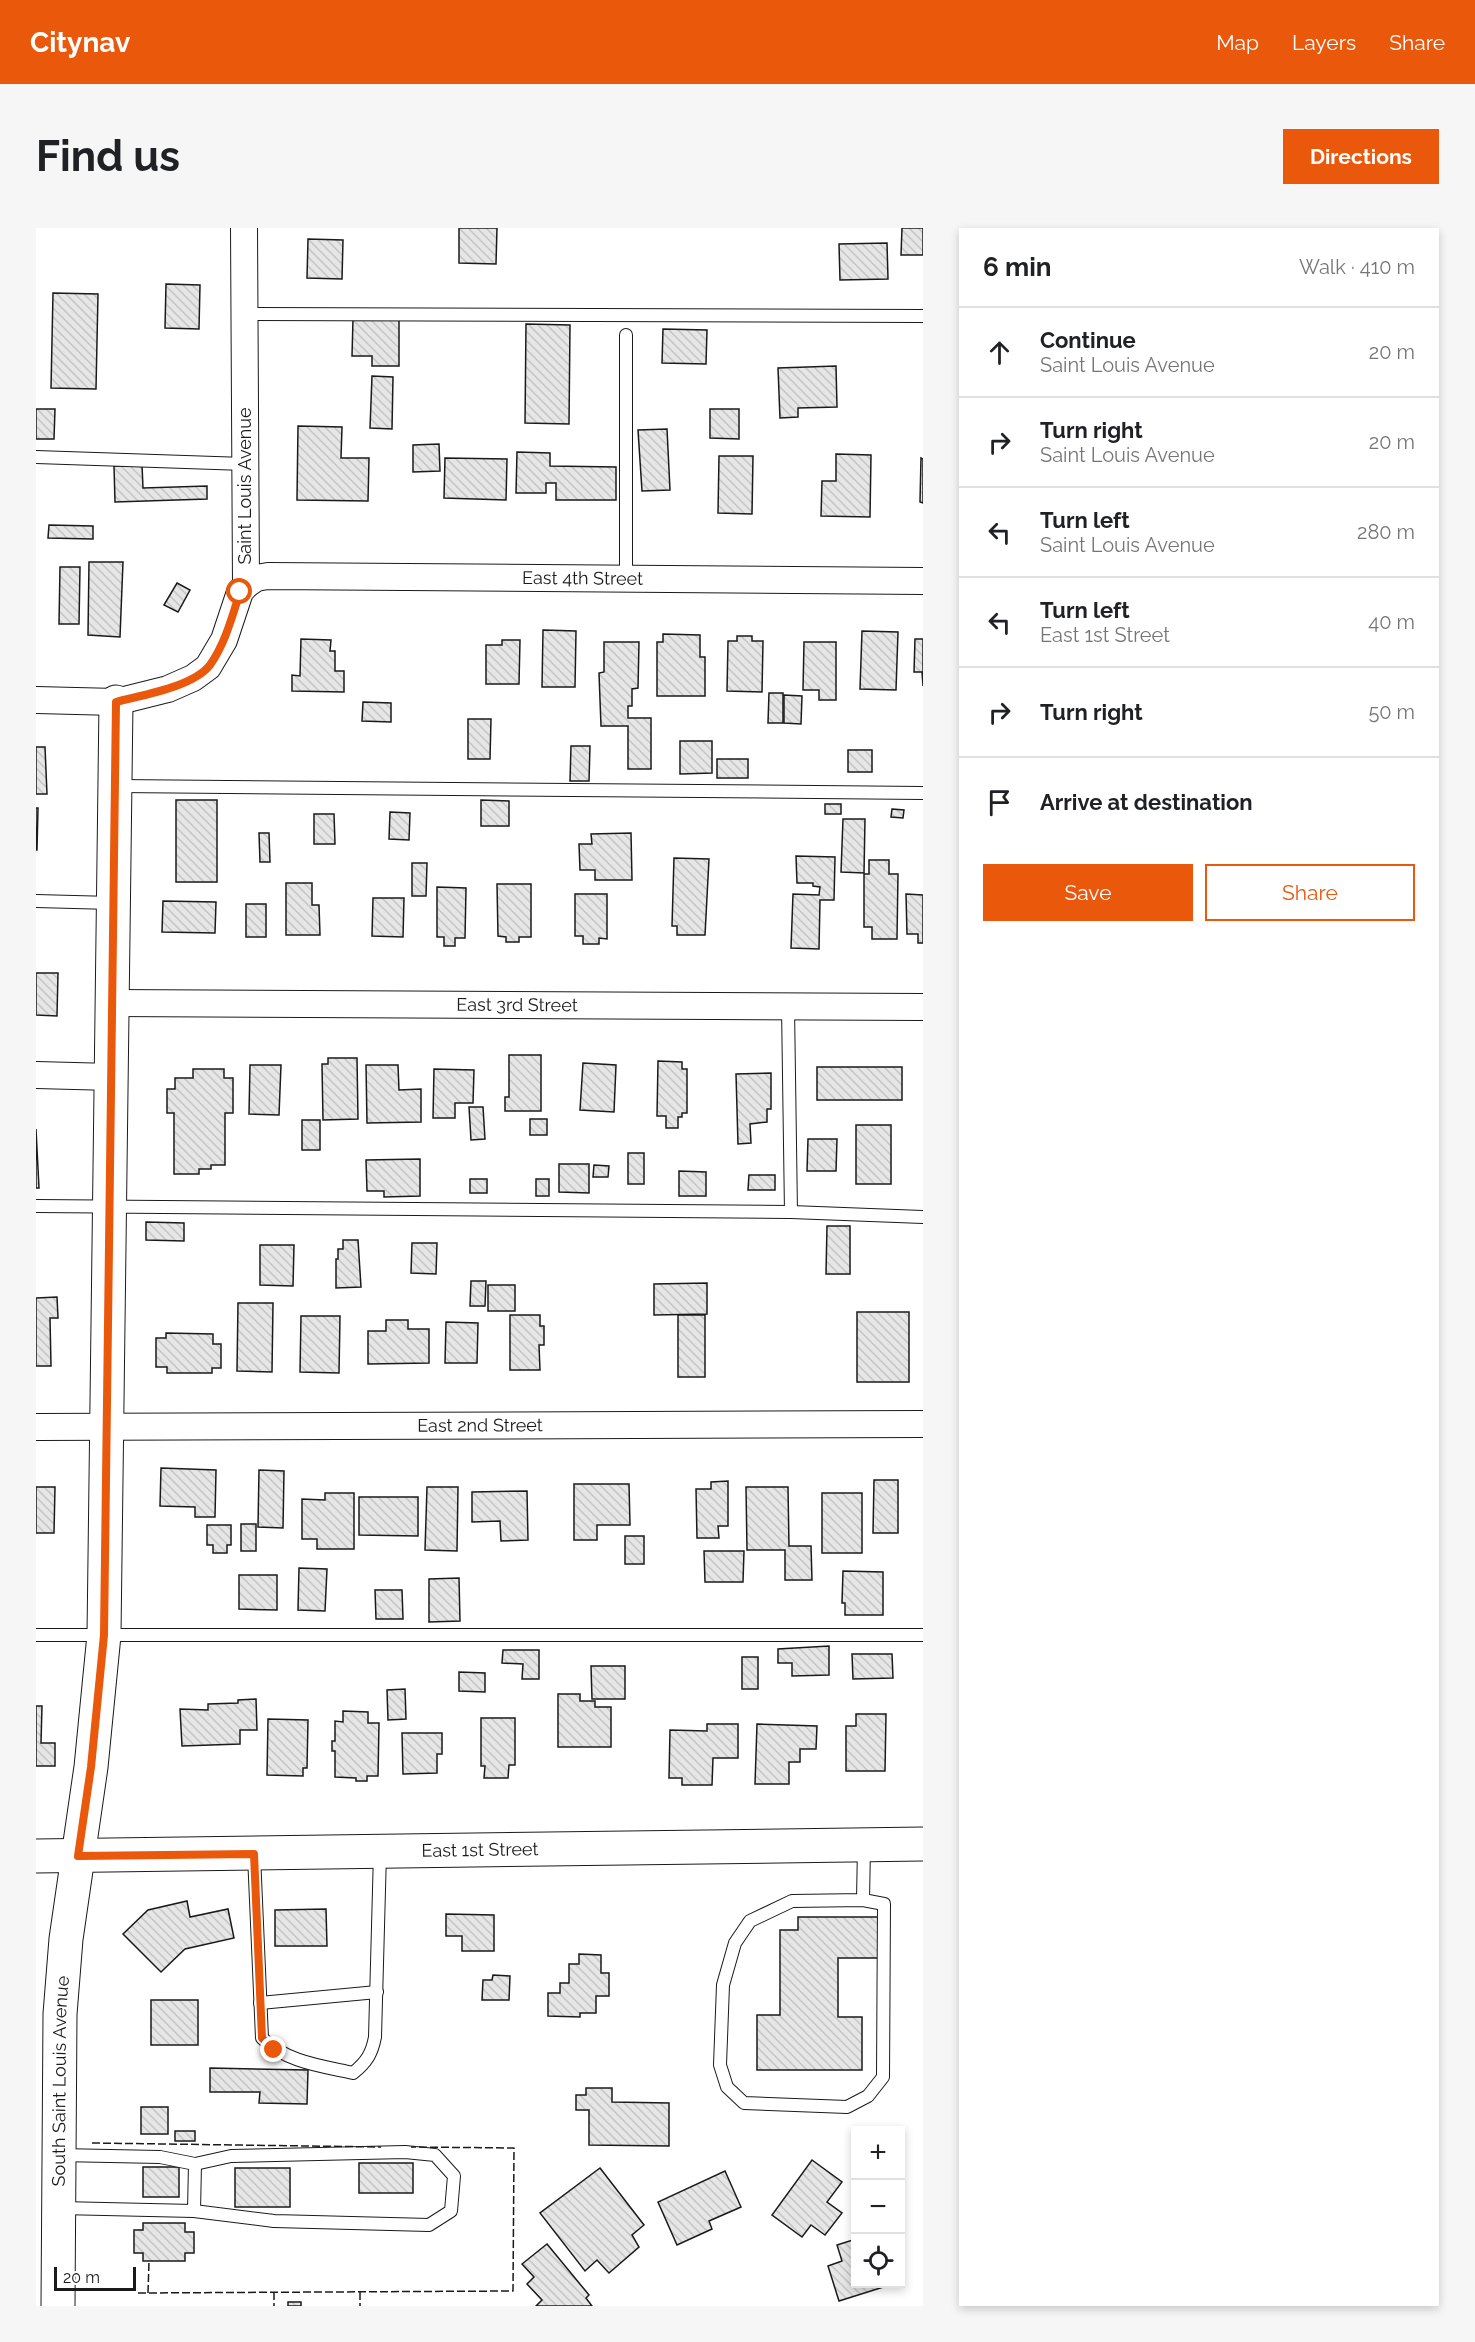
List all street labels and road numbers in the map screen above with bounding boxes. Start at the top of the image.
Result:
street label: Saint Louis Avenue [234,407,255,565]
street label: East 4th Street [522,567,643,589]
street label: East 3rd Street [456,994,578,1015]
street label: East 2nd Street [417,1414,543,1436]
street label: East 1st Street [421,1838,539,1861]
street label: South Saint Louis Avenue [48,1974,73,2186]

